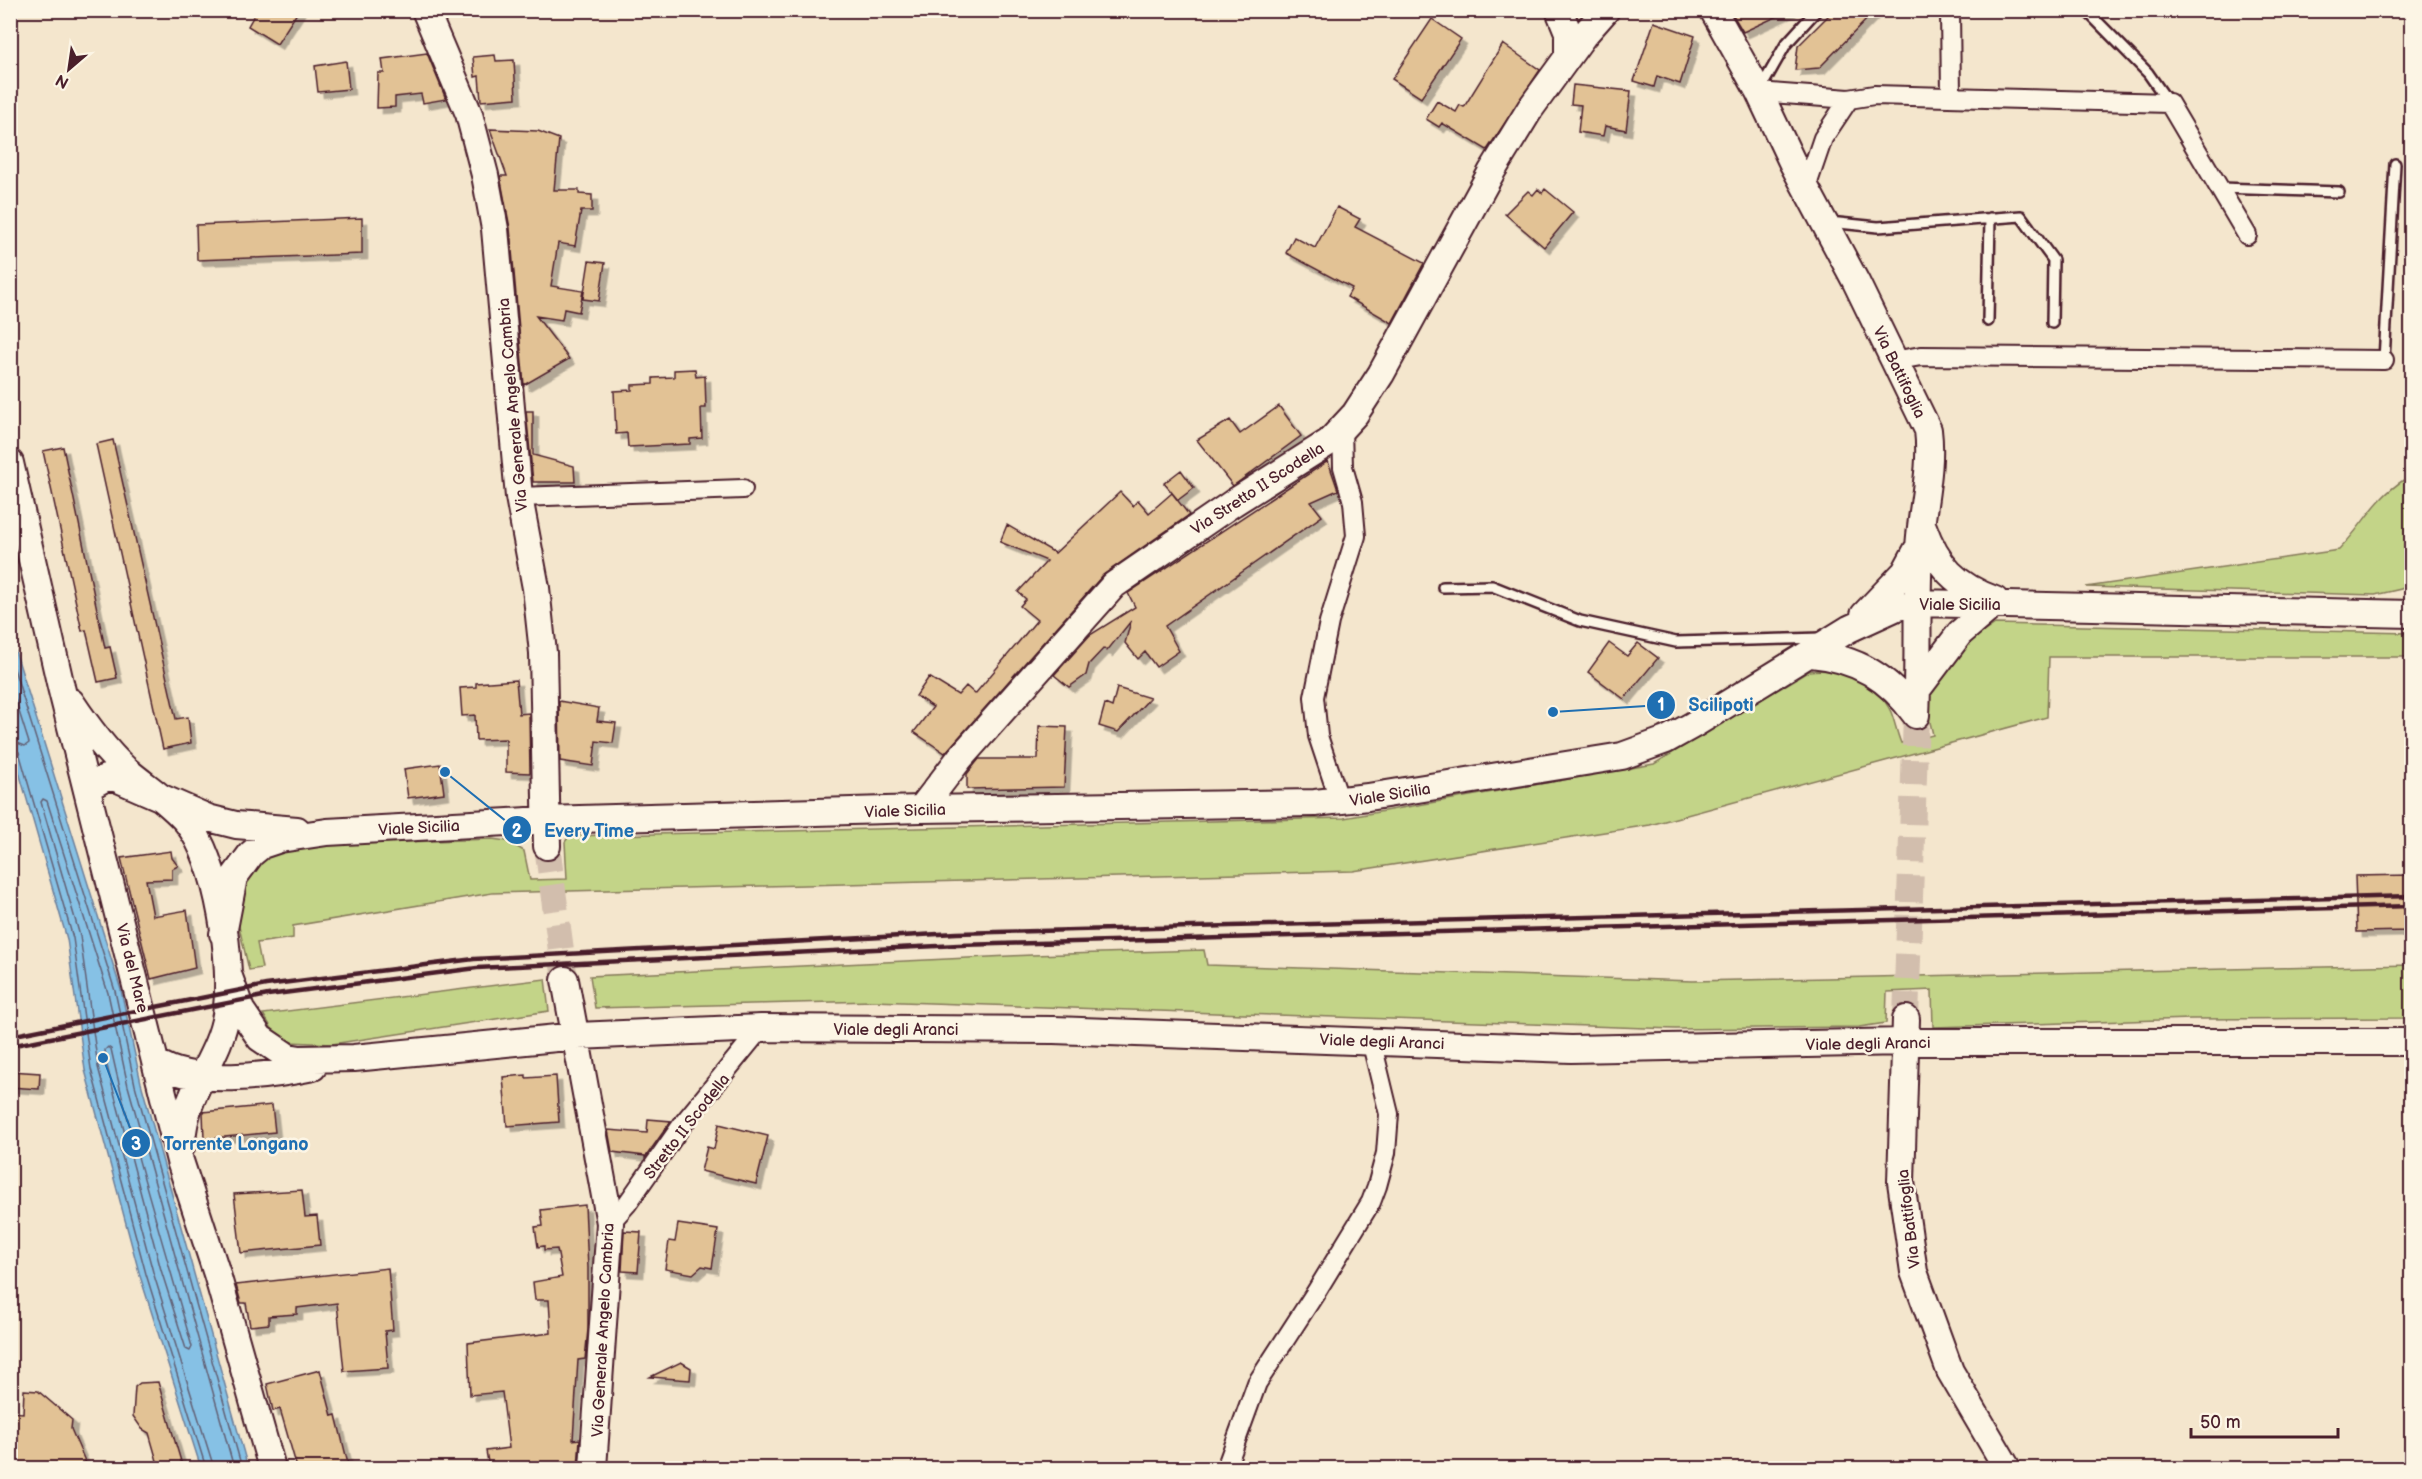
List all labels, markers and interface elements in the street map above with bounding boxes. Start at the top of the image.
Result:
north arrow [39,39,99,99]
text: N [53,70,72,92]
street label: Via Generale Angelo Cambria [495,297,532,513]
street label: Via Battifoglia [1868,324,1929,422]
street label: Via Stretto II Scodella [1188,439,1328,539]
street label: Viale Sicilia [1919,596,2001,615]
callout: Scilipoti [1646,687,1765,723]
text: 1 [1657,695,1665,716]
text: Scilipoti [1688,695,1754,716]
street label: Viale Sicilia [1348,780,1432,811]
street label: Viale Sicilia [864,801,946,822]
callout: Every Time [502,812,646,848]
street label: Viale Sicilia [378,817,460,840]
text: 2 [512,821,523,842]
text: Every Time [544,821,634,842]
street label: Via del Mare [111,922,152,1015]
street label: Viale degli Aranci [833,1021,959,1040]
street label: Viale degli Aranci [1319,1031,1445,1054]
street label: Viale degli Aranci [1805,1034,1931,1055]
street label: Stretto II Scodella [640,1071,734,1183]
callout: Torrente Longano [121,1125,320,1161]
text: 3 [131,1134,141,1155]
text: Torrente Longano [163,1134,309,1155]
street label: Via Battifoglia [1894,1168,1925,1269]
street label: Via Generale Angelo Cambria [588,1222,619,1438]
scale bar [2191,1401,2338,1439]
text: 50 m [2200,1412,2241,1433]

